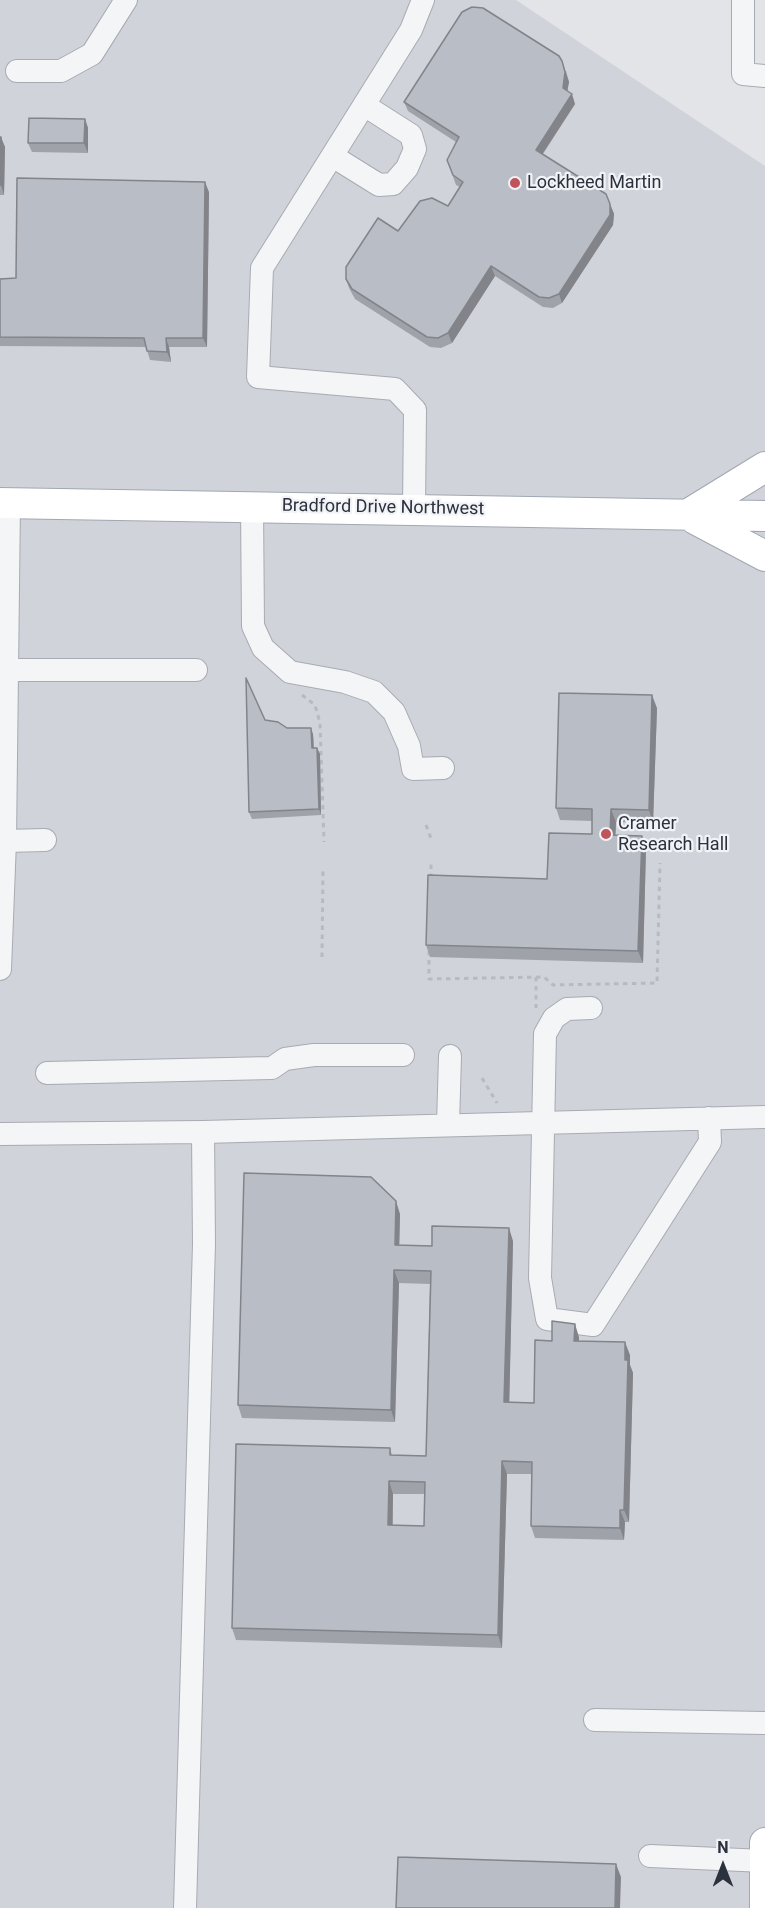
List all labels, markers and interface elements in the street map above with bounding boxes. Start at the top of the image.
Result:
place label: Lockheed Martin [527,172,661,194]
marker: Lockheed Martin [508,176,522,190]
street label: Bradford Drive Northwest [282,495,484,521]
place label: Cramer Research Hall [618,813,728,856]
marker: Cramer Research Hall [599,827,613,841]
north arrow [693,1836,753,1896]
text: N [717,1838,729,1857]

